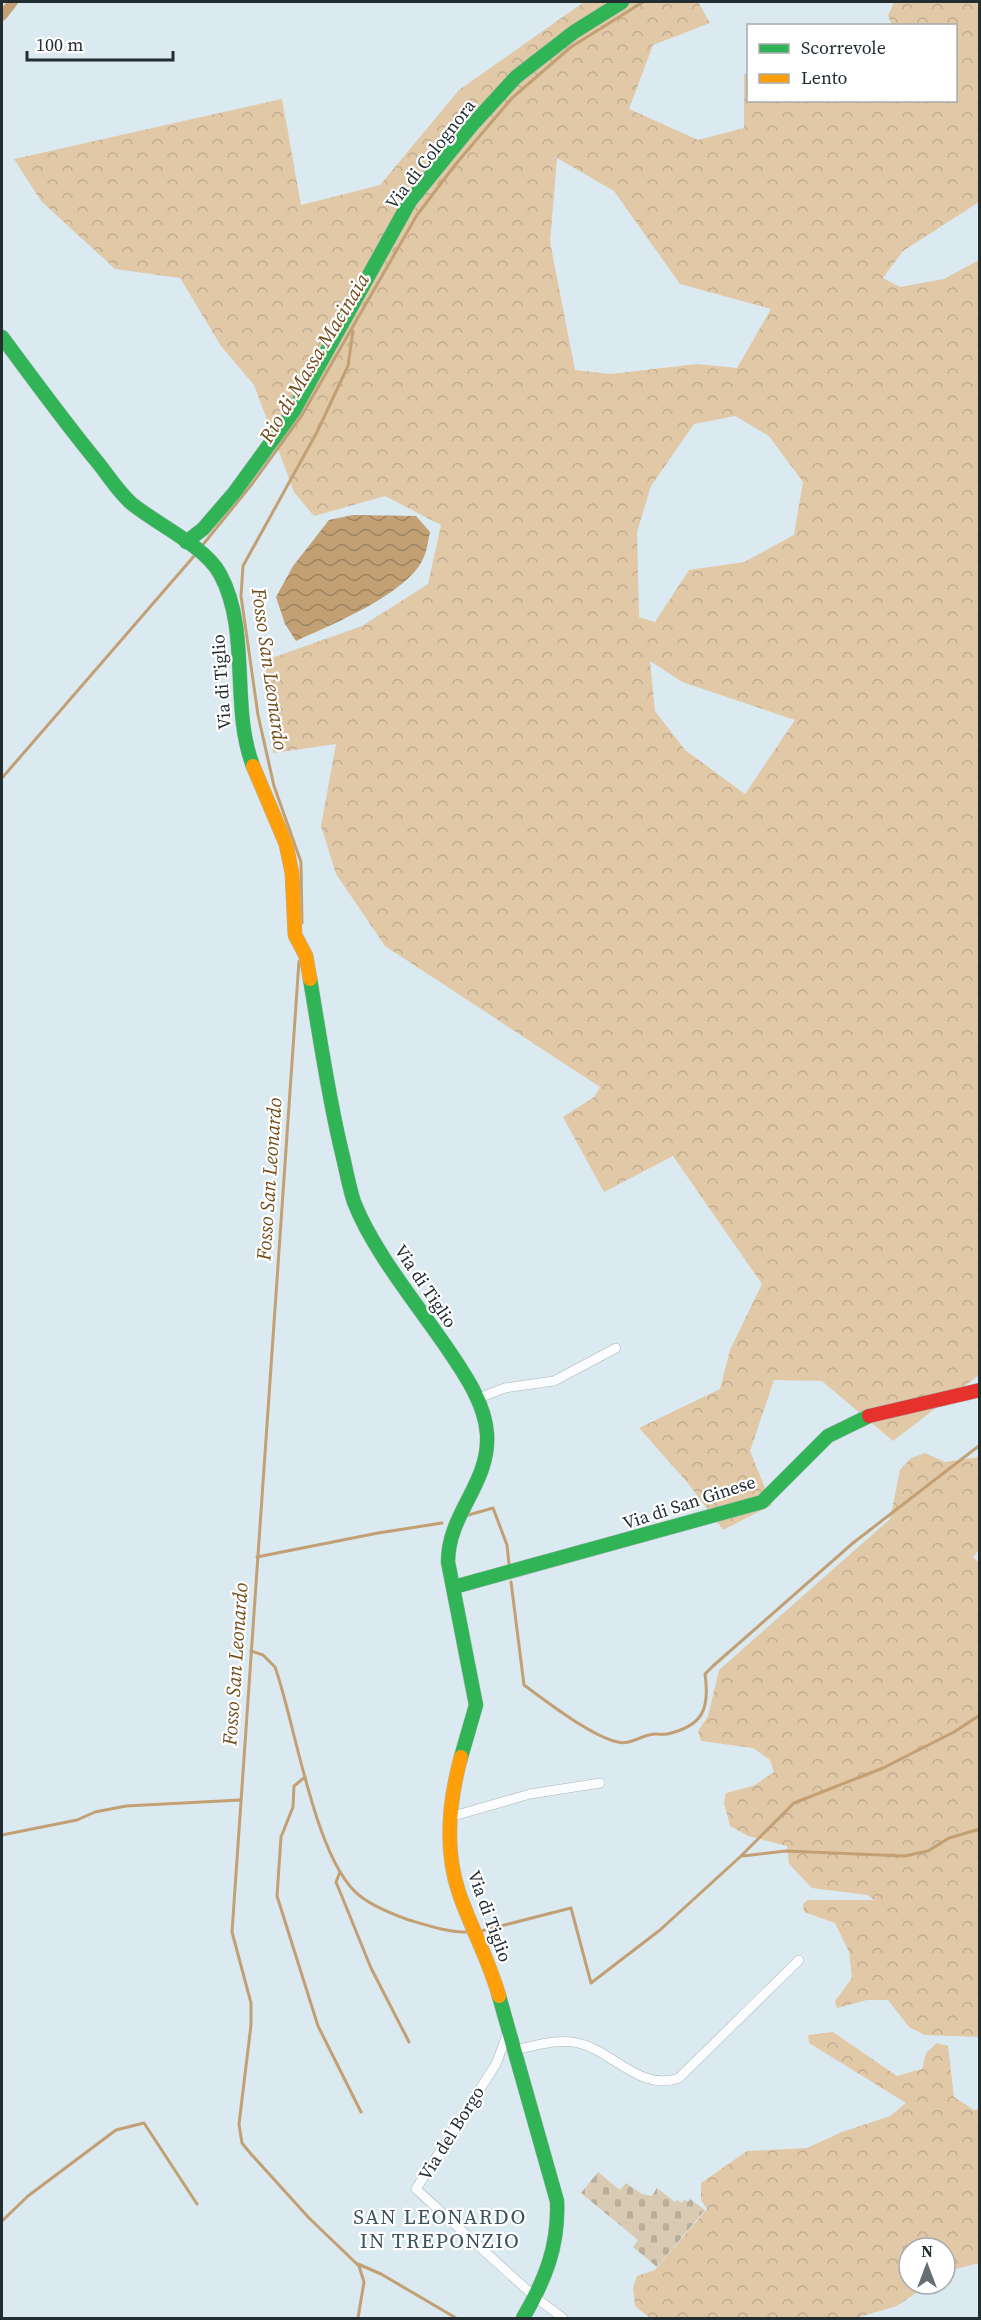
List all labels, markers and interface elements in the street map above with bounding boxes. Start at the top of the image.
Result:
scale bar [27,24,172,62]
legend [747,24,957,102]
text: 100 m [36,32,83,57]
text: Scorrevole [801,35,886,60]
text: Lento [801,65,848,90]
street label: Via di Colognora [379,93,481,214]
water label: Rio di Massa Macinaia [252,267,376,449]
water label: Fosso San Leonardo [245,585,295,752]
street label: Via di Tiglio [205,633,237,731]
water label: Fosso San Leonardo [249,1096,289,1263]
street label: Via di Tiglio [389,1239,463,1333]
street label: Via di San Ginese [619,1469,759,1535]
water label: Fosso San Leonardo [215,1581,255,1748]
street label: Via di Tiglio [462,1867,518,1965]
street label: Via del Borgo [412,2081,490,2185]
district label: SAN LEONARDO IN TREPONZIO [353,2202,527,2255]
north arrow [897,2236,957,2296]
text: N [921,2240,933,2262]

